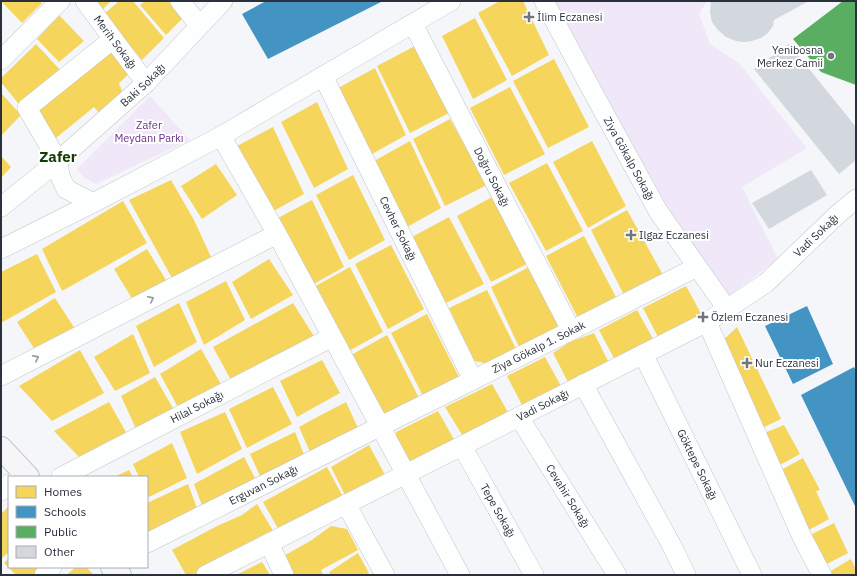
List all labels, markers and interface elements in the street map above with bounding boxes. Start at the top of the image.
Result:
place label: İlim Eczanesi [537,10,603,24]
street label: Merih Sokağı [91,12,140,72]
marker: İlim Eczanesi [524,12,534,22]
place label: Yenibosna Merkez Camii [757,43,823,70]
marker: Yenibosna Merkez Camii [826,51,836,61]
street label: Baki Sokağı [117,60,168,110]
street label: Ziya Gökalp Sokağı [601,114,658,203]
park label: Zafer Meydanı Parkı [114,118,184,145]
street label: Doğru Sokağı [471,145,513,209]
district label: Zafer [39,147,77,166]
street label: Cevher Sokağı [376,194,420,263]
street label: Vadi Sokağı [790,211,841,260]
place label: Ilgaz Eczanesi [639,228,709,242]
marker: Ilgaz Eczanesi [626,230,636,240]
one-way arrow [147,296,155,303]
place label: Özlem Eczanesi [711,310,788,324]
marker: Özlem Eczanesi [698,312,708,322]
street label: Ziya Gökalp 1. Sokak [490,317,588,376]
one-way arrow [31,355,39,363]
place label: Nur Eczanesi [755,356,819,370]
marker: Nur Eczanesi [742,358,752,368]
street label: Vadi Sokağı [514,386,571,424]
street label: Hilal Sokağı [168,387,226,426]
street label: Göktepe Sokağı [674,427,721,502]
street label: Erguvan Sokağı [227,462,300,508]
street label: Cevahir Sokağı [543,462,593,531]
legend [8,476,148,568]
street label: Tepe Sokağı [477,481,519,540]
text: Homes [44,484,82,499]
text: Schools [44,504,87,519]
text: Public [44,524,77,539]
text: Other [44,544,75,559]

